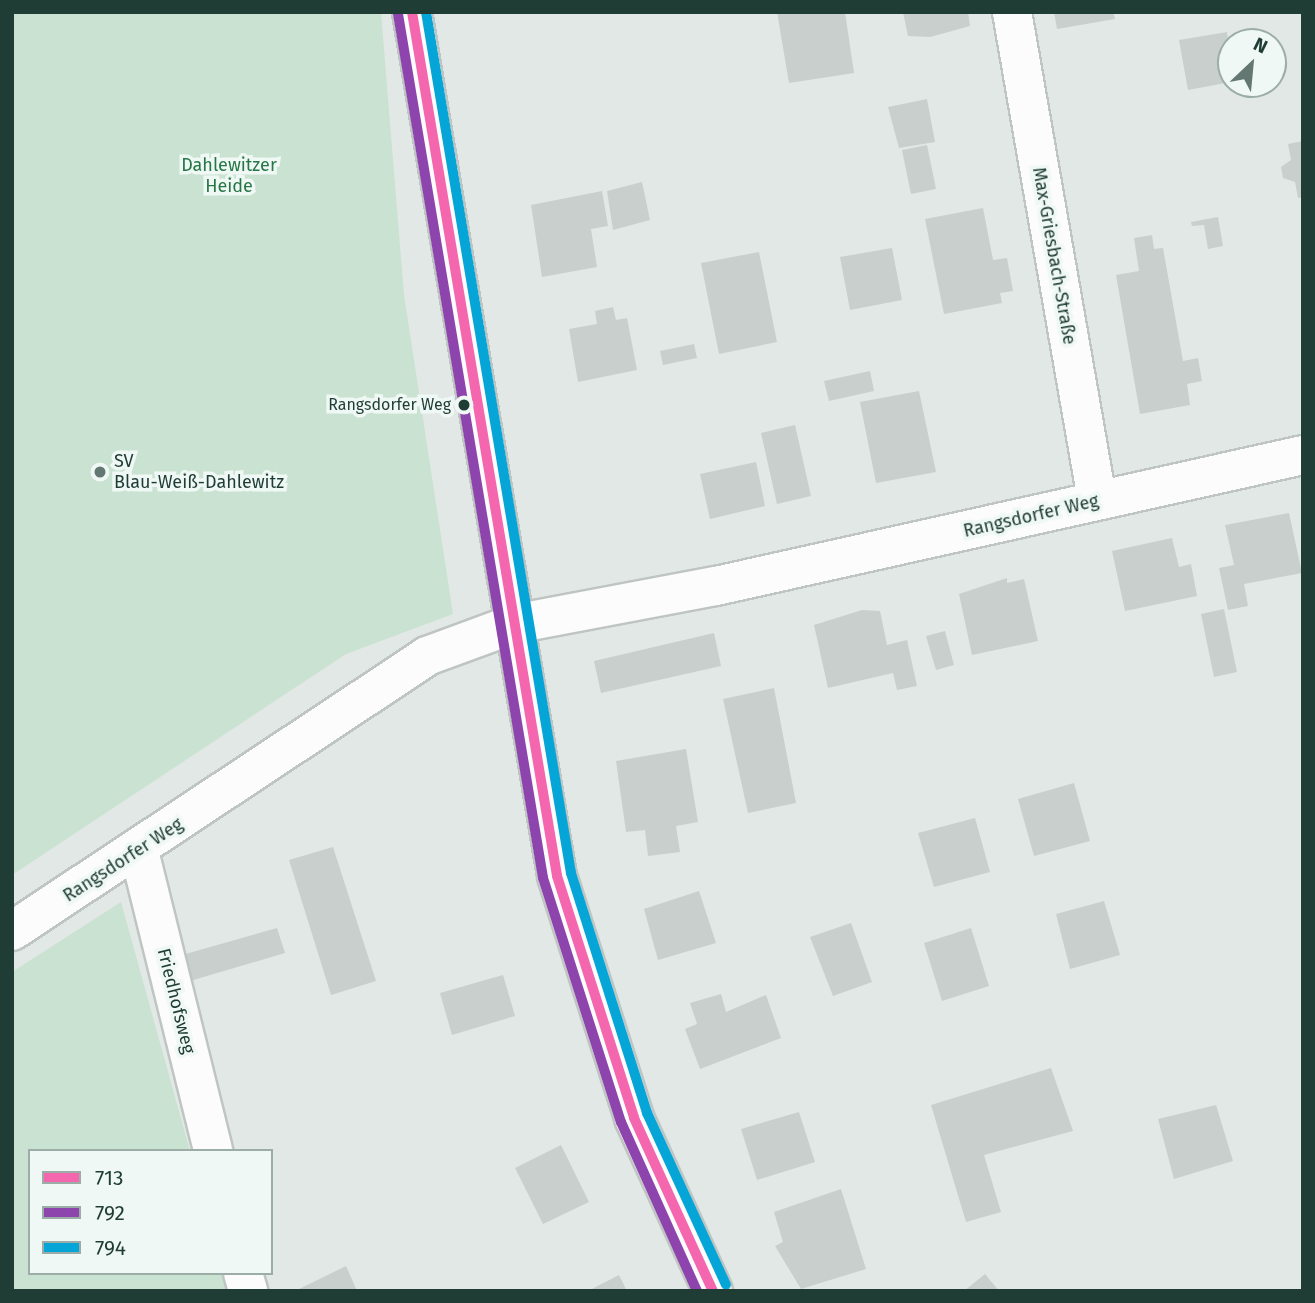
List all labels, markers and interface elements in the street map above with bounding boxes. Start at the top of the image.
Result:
north arrow [1217,28,1287,98]
text: N [1250,32,1271,59]
park label: Dahlewitzer Heide [181,155,277,198]
street label: Max-Griesbach-Straße [1028,166,1080,346]
place label: Rangsdorfer Weg [328,395,451,415]
marker: Rangsdorfer Weg [457,398,471,412]
place label: SV Blau-Weiß-Dahlewitz [114,451,284,494]
marker: SV Blau-Weiß-Dahlewitz [92,464,108,480]
street label: Rangsdorfer Weg [961,490,1101,542]
street label: Rangsdorfer Weg [59,813,187,907]
street label: Friedhofsweg [152,946,200,1056]
legend [28,1149,273,1275]
text: 713 [95,1165,124,1191]
text: 792 [95,1200,125,1226]
text: 794 [95,1235,126,1261]

